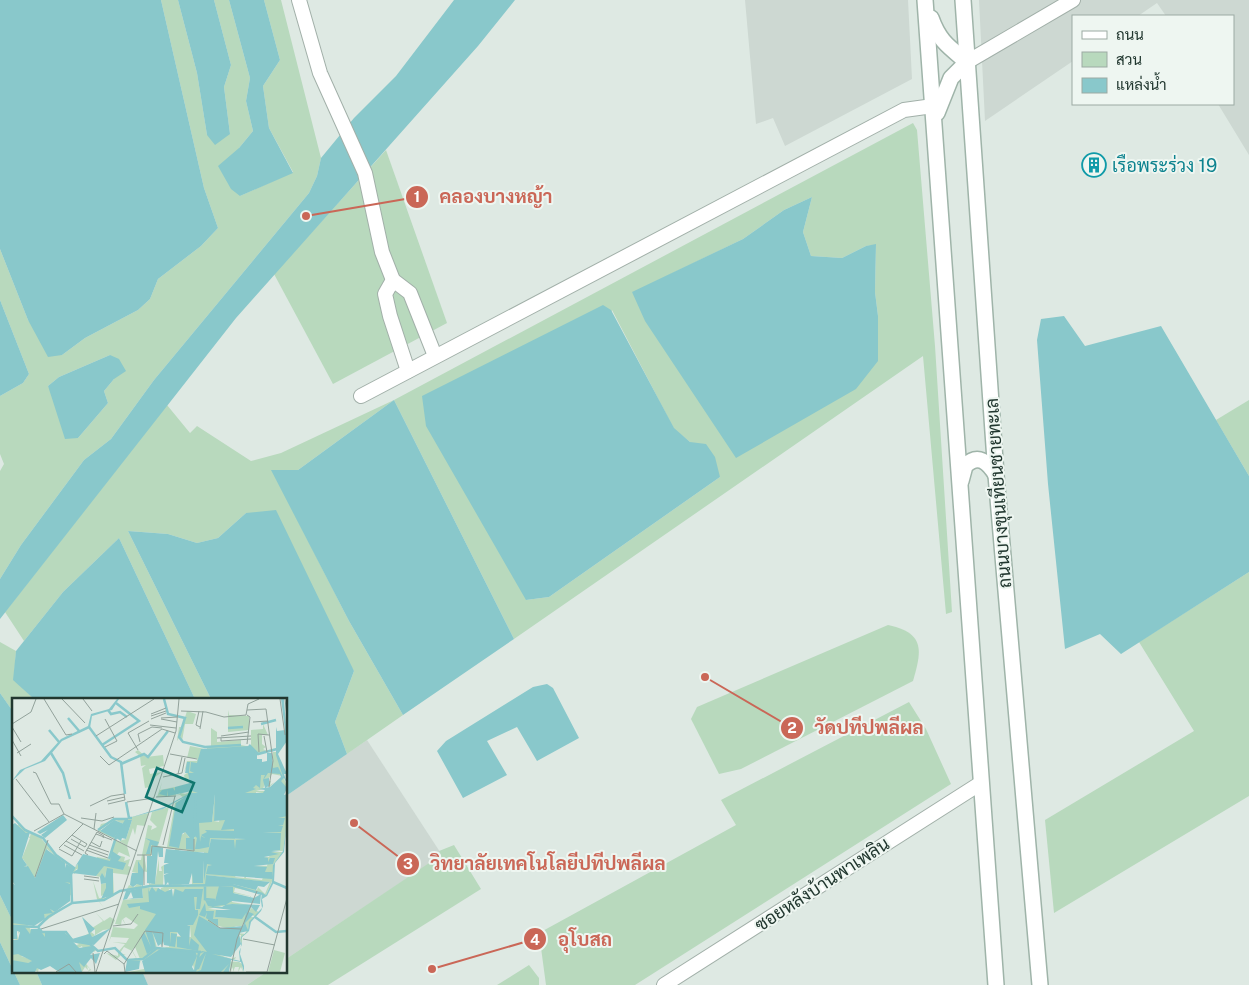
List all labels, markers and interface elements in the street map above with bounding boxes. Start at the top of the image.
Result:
legend [1072,15,1234,105]
text: ถนน [1116,26,1144,43]
text: สวน [1116,51,1142,68]
text: แหล่งน้ำ [1116,72,1167,93]
building icon: เรือพระร่วง 19 [1081,152,1107,178]
place label: เรือพระร่วง 19 [1112,154,1217,176]
callout: คลองบางหญ้า [404,180,562,214]
text: คลองบางหญ้า [439,185,553,208]
text: 1 [414,188,420,205]
street label: ถนนบางขุนเทียนชายทะเล [979,397,1017,589]
inset map [12,698,288,972]
callout: วัดปทีปพลีผล [779,711,934,745]
text: วัดปทีปพลีผล [814,715,924,738]
text: 2 [787,719,797,736]
street label: ซอยหลังบ้านพาเพลิน [750,832,893,935]
callout: วิทยาลัยเทคโนโลยีปทีปพลีผล [396,847,676,881]
text: วิทยาลัยเทคโนโลยีปทีปพลีผล [429,851,666,874]
text: 3 [403,855,413,872]
callout: อุโบสถ [523,922,622,956]
text: อุโบสถ [558,927,612,954]
text: 4 [530,931,540,948]

